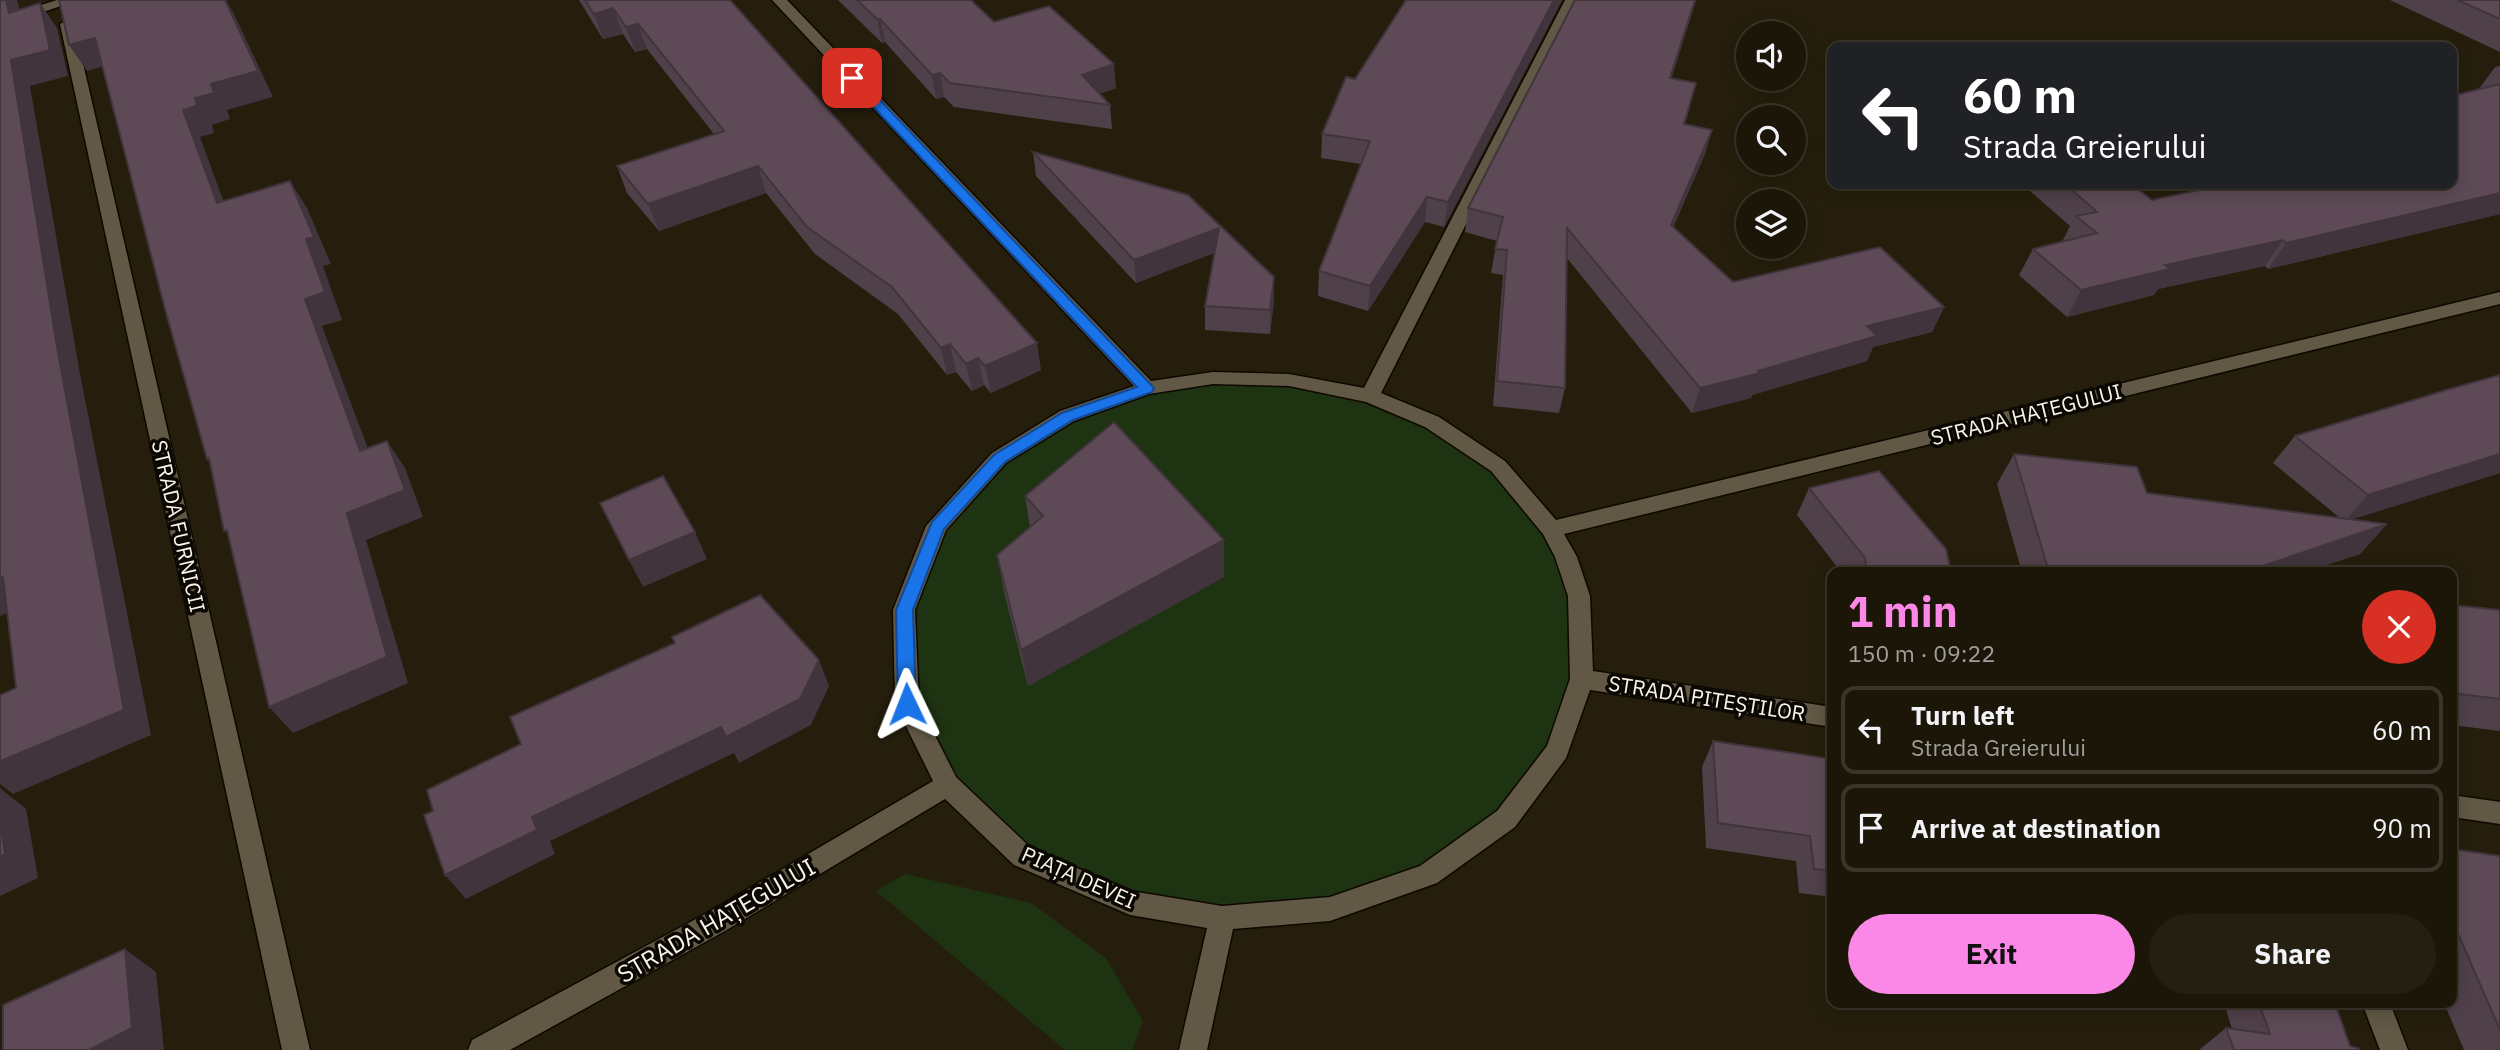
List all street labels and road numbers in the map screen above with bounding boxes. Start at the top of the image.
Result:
street label: STRADA HAȚEGULUI [1928,377,2124,451]
street label: STRADA FURNICII [146,437,212,615]
street label: STRADA PITEȘTILOR [1607,669,1807,727]
street label: PIAȚA DEVEI [1018,839,1140,915]
street label: STRADA HAȚEGULUI [611,850,821,990]

